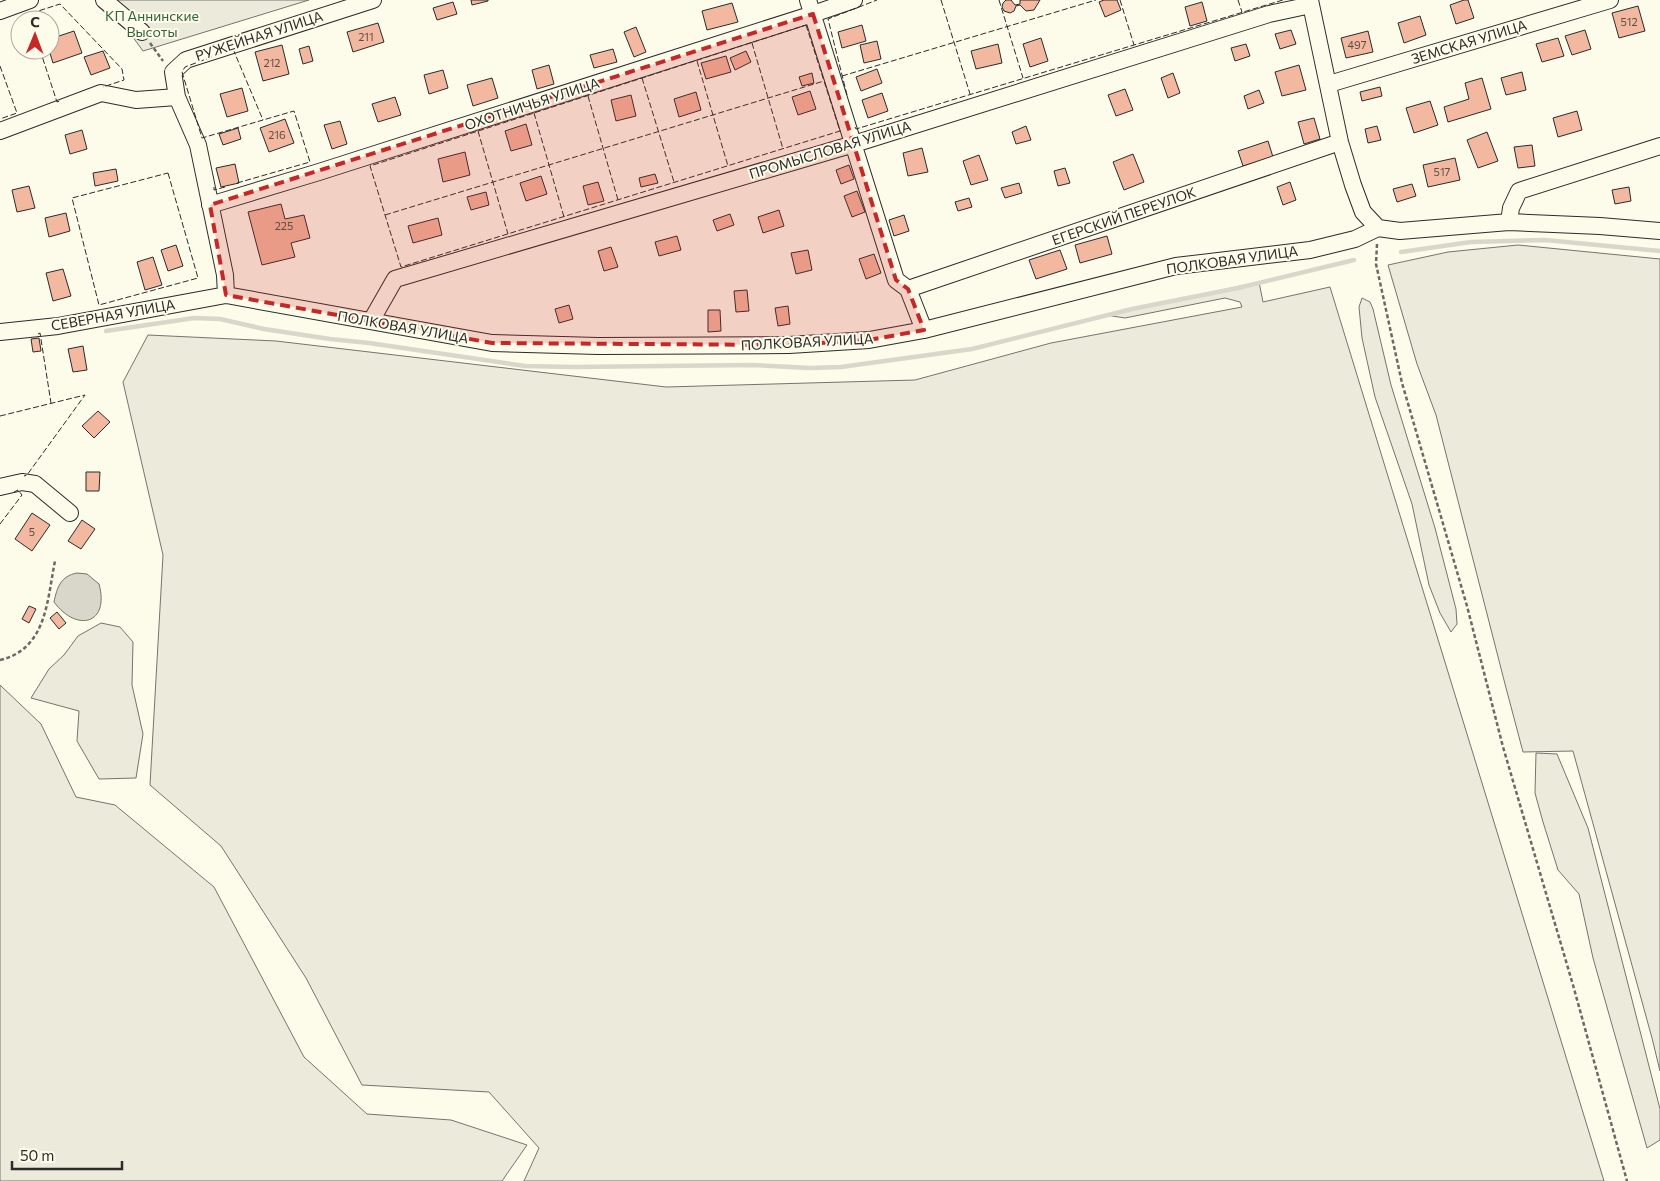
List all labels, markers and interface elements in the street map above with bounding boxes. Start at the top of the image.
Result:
park label: КП Аннинские Высоты [105,7,199,40]
street label: РУЖЕЙНАЯ УЛИЦА [193,7,325,64]
north arrow [10,10,60,60]
text: С [30,13,40,30]
house number: 512 [1620,15,1638,28]
street label: ЗЕМСКАЯ УЛИЦА [1409,16,1529,67]
house number: 211 [358,30,374,43]
house number: 497 [1347,38,1367,51]
house number: 212 [264,56,280,69]
street label: ОХОТНИЧЬЯ УЛИЦА [462,74,602,133]
street label: ПРОМЫСЛОВАЯ УЛИЦА [747,117,913,182]
house number: 216 [268,128,286,141]
house number: 517 [1434,165,1451,178]
street label: ЕГЕРСКИЙ ПЕРЕУЛОК [1049,183,1198,248]
house number: 225 [275,219,293,232]
street label: ПОЛКОВАЯ УЛИЦА [1165,242,1299,277]
street label: СЕВЕРНАЯ УЛИЦА [49,295,177,334]
street label: ПОЛКОВАЯ УЛИЦА [336,307,470,346]
street label: ПОЛКОВАЯ УЛИЦА [740,330,874,353]
house number: 5 [29,525,35,538]
scale bar [12,1138,122,1170]
text: 50 m [20,1146,54,1164]

